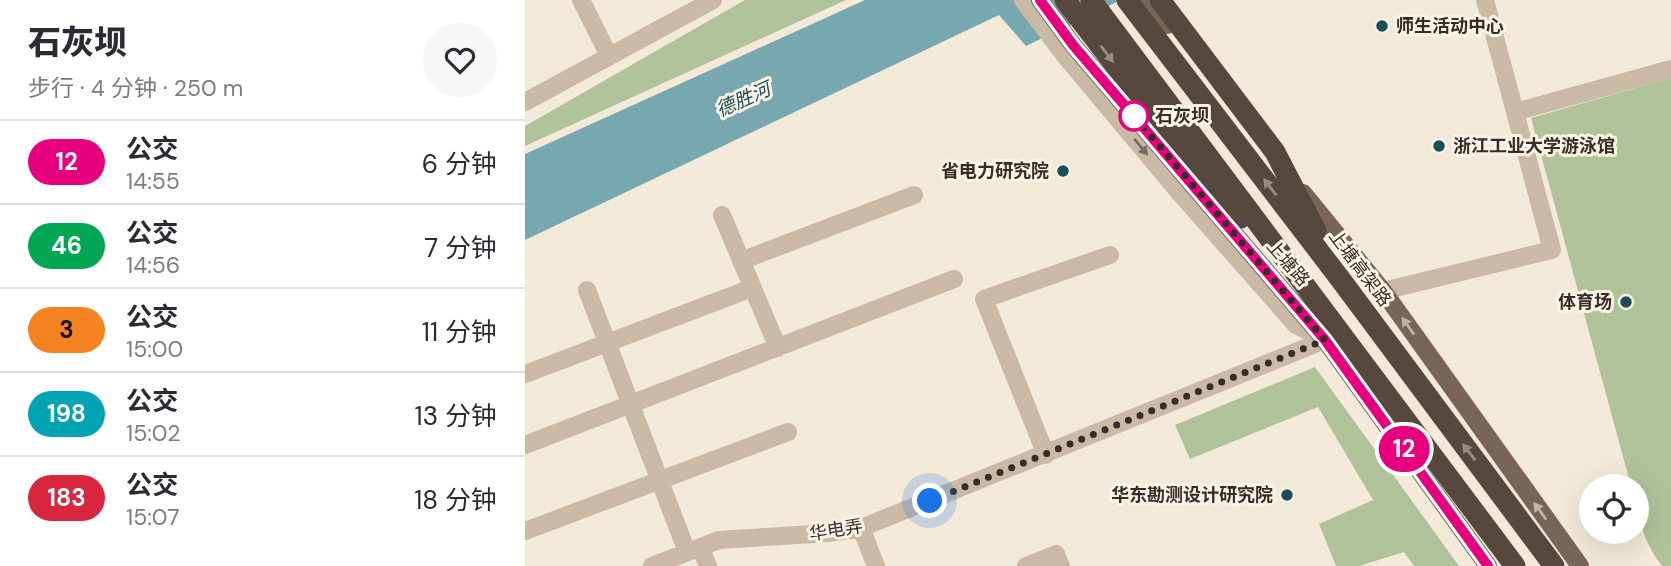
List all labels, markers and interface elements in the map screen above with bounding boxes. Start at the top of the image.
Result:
place label: 师生活动中心 [1396,14,1504,38]
marker: 师生活动中心 [1374,18,1390,34]
text: 石灰坝 [28,21,127,64]
button: heart [423,23,497,97]
one-way arrow [1099,45,1113,63]
text: 步行 · 4 分钟 · 250 m [28,73,243,103]
water label: 德胜河 [712,75,778,122]
marker: 石灰坝 [1119,101,1149,131]
place label: 石灰坝 [1155,104,1209,128]
text: 公交 [126,132,178,166]
place label: 浙江工业大学游泳馆 [1453,134,1615,158]
one-way arrow [1133,138,1148,155]
marker: 浙江工业大学游泳馆 [1431,138,1447,154]
text: 12 [55,146,78,177]
text: 6 分钟 [422,147,497,181]
place label: 省电力研究院 [941,159,1049,183]
marker: 省电力研究院 [1055,163,1071,179]
text: 14:55 [126,166,180,196]
one-way arrow [1263,178,1277,196]
text: 公交 [126,216,178,250]
street label: 上塘高架路 [1323,225,1397,311]
text: 46 [51,230,82,261]
text: 7 分钟 [424,231,497,265]
street label: 上塘路 [1261,235,1315,291]
text: 14:56 [126,250,180,280]
place label: 体育场 [1558,290,1612,314]
marker: 体育场 [1618,294,1634,310]
text: 公交 [126,300,178,334]
text: 3 [59,314,74,345]
text: 11 分钟 [422,315,497,349]
one-way arrow [1401,317,1415,335]
text: 15:00 [126,334,183,364]
text: 公交 [126,384,178,418]
text: 198 [47,398,86,429]
text: 13 分钟 [415,399,497,433]
text: 15:02 [126,418,181,448]
line badge: 12 [1373,426,1435,472]
text: 12 [1393,433,1415,464]
one-way arrow [1462,443,1476,461]
text: 公交 [126,468,178,502]
map controls [1579,474,1649,544]
button: locate [1579,474,1649,544]
text: 183 [47,482,86,513]
text: 18 分钟 [414,483,497,517]
your location [912,483,947,518]
place label: 华东勘测设计研究院 [1111,483,1273,507]
marker: 华东勘测设计研究院 [1279,487,1295,503]
text: 15:07 [126,502,180,532]
one-way arrow [1533,502,1547,520]
street label: 华电弄 [807,514,865,546]

